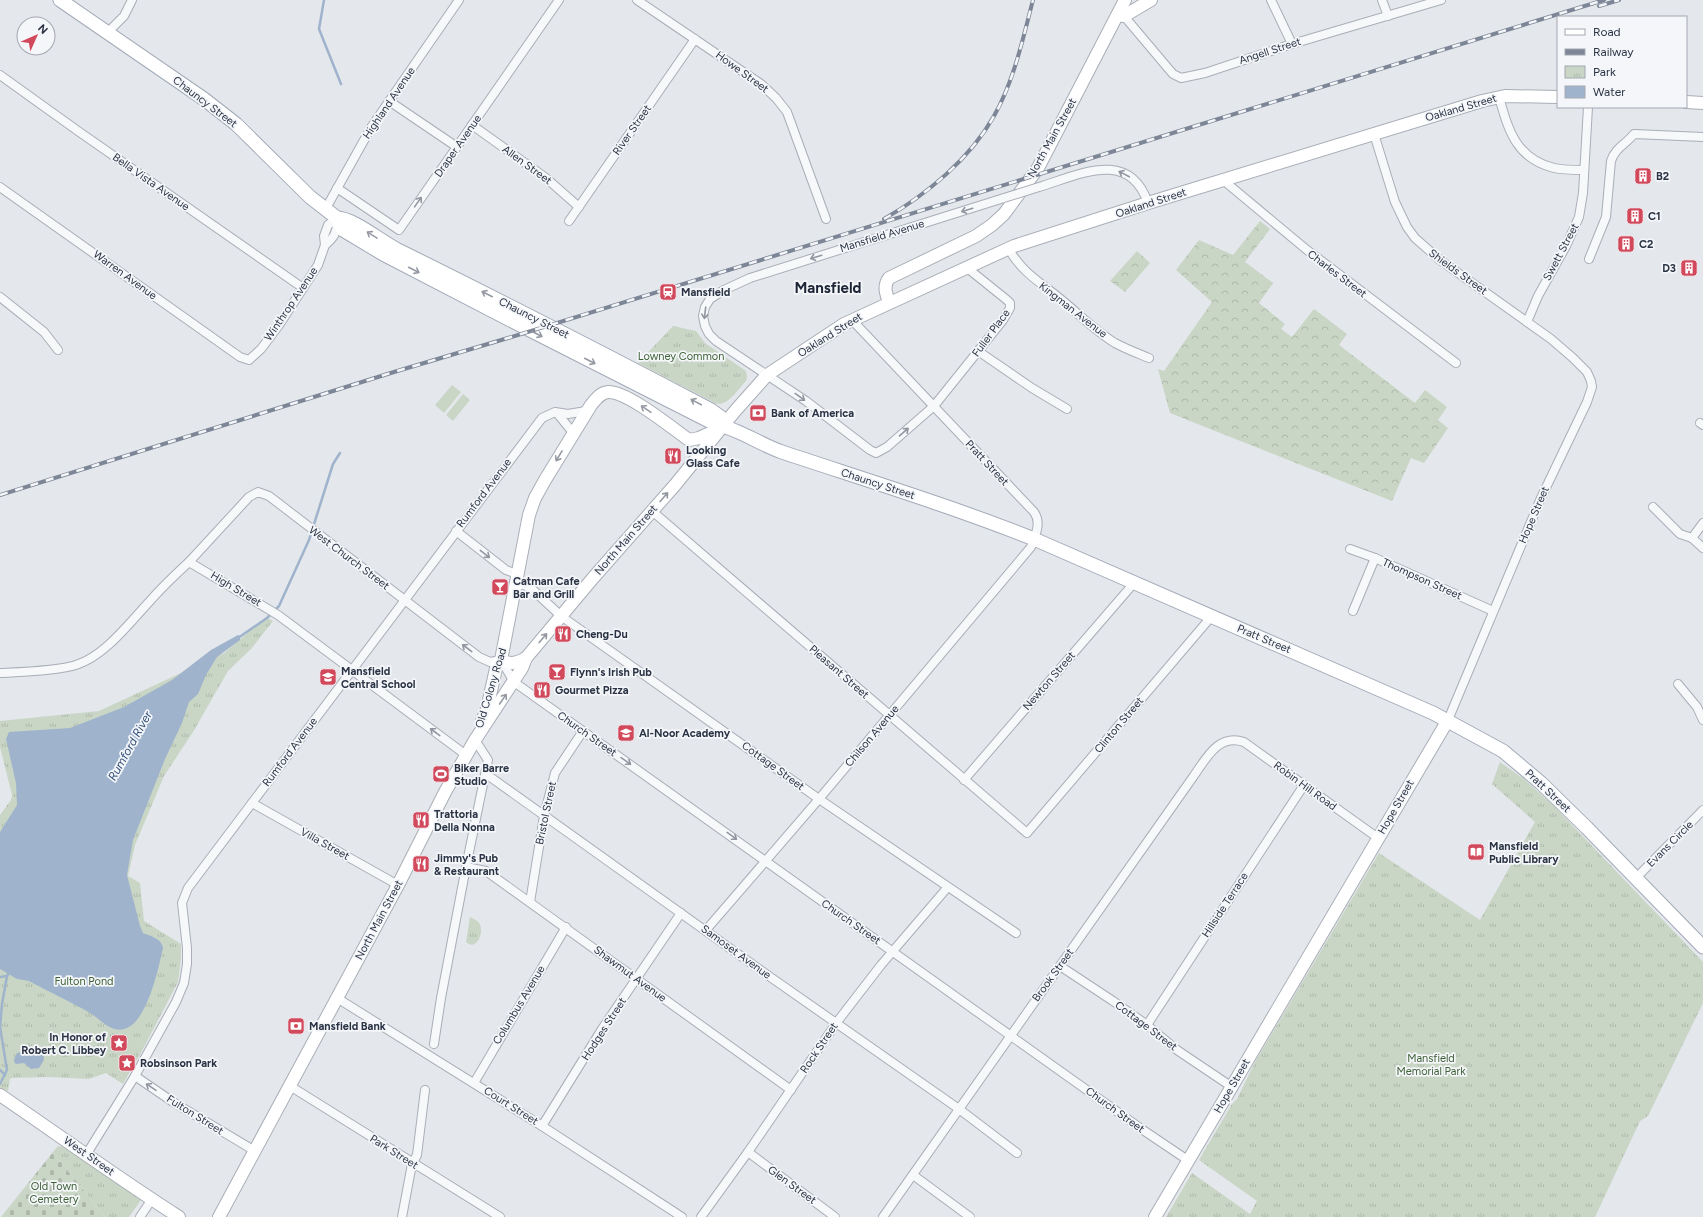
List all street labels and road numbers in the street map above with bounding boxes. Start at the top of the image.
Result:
street label: Angell Street [1237,35,1303,67]
street label: Howe Street [713,48,771,96]
street label: Highland Avenue [360,65,418,141]
street label: Chauncy Street [170,74,240,130]
street label: Oakland Street [1424,92,1498,124]
street label: North Main Street [1025,96,1079,180]
street label: River Street [610,102,654,158]
street label: Draper Avenue [432,112,484,180]
street label: Allen Street [500,143,554,187]
street label: Bella Vista Avenue [110,151,192,213]
street label: Oakland Street [1114,185,1188,221]
street label: Mansfield Avenue [838,217,926,255]
street label: Swett Street [1540,221,1582,283]
street label: Shields Street [1426,246,1490,298]
street label: Warren Avenue [91,248,159,302]
street label: Charles Street [1305,248,1369,300]
street label: Winthrop Avenue [262,265,320,343]
street label: Kingman Avenue [1036,279,1110,341]
street label: Chauncy Street [497,295,571,341]
street label: Fuller Place [969,307,1013,359]
street label: Oakland Street [795,310,865,360]
street label: Pratt Street [963,438,1011,488]
street label: Rumford Avenue [454,456,514,530]
street label: Chauncy Street [839,466,917,502]
street label: Hope Street [1516,485,1552,545]
street label: North Main Street [592,502,660,578]
street label: West Church Street [306,523,392,593]
street label: Thompson Street [1380,556,1464,602]
street label: High Street [208,569,264,609]
street label: Pratt Street [1235,622,1293,656]
street label: Pleasant Street [806,643,872,701]
street label: Old Colony Road [473,646,509,730]
street label: Newton Street [1020,649,1078,713]
street label: Clinton Street [1092,694,1146,756]
street label: Chilson Avenue [842,702,902,770]
street label: Church Street [555,709,619,759]
street label: Rumford Avenue [260,715,320,789]
street label: Cottage Street [739,739,807,793]
street label: Robin Hill Road [1271,759,1339,813]
street label: Pratt Street [1523,767,1573,815]
street label: Hope Street [1375,777,1417,837]
street label: Bristol Street [533,780,559,846]
street label: Evans Circle [1644,818,1696,870]
street label: Villa Street [298,825,352,863]
street label: Hillside Terrace [1199,870,1251,940]
street label: North Main Street [352,878,406,962]
street label: Church Street [819,897,883,947]
street label: Samoset Avenue [698,922,774,982]
street label: Shawmut Avenue [591,943,669,1005]
street label: Brook Street [1030,946,1076,1004]
street label: Columbus Avenue [490,963,548,1047]
street label: Hodges Street [579,995,629,1063]
street label: Cottage Street [1112,998,1180,1054]
street label: Rock Street [797,1020,841,1076]
street label: Hope Street [1211,1056,1253,1116]
street label: Court Street [481,1084,541,1128]
street label: Church Street [1083,1084,1147,1136]
street label: Fulton Street [164,1092,226,1138]
street label: Park Street [367,1132,421,1172]
street label: West Street [61,1134,117,1178]
street label: Glen Street [765,1163,819,1207]

